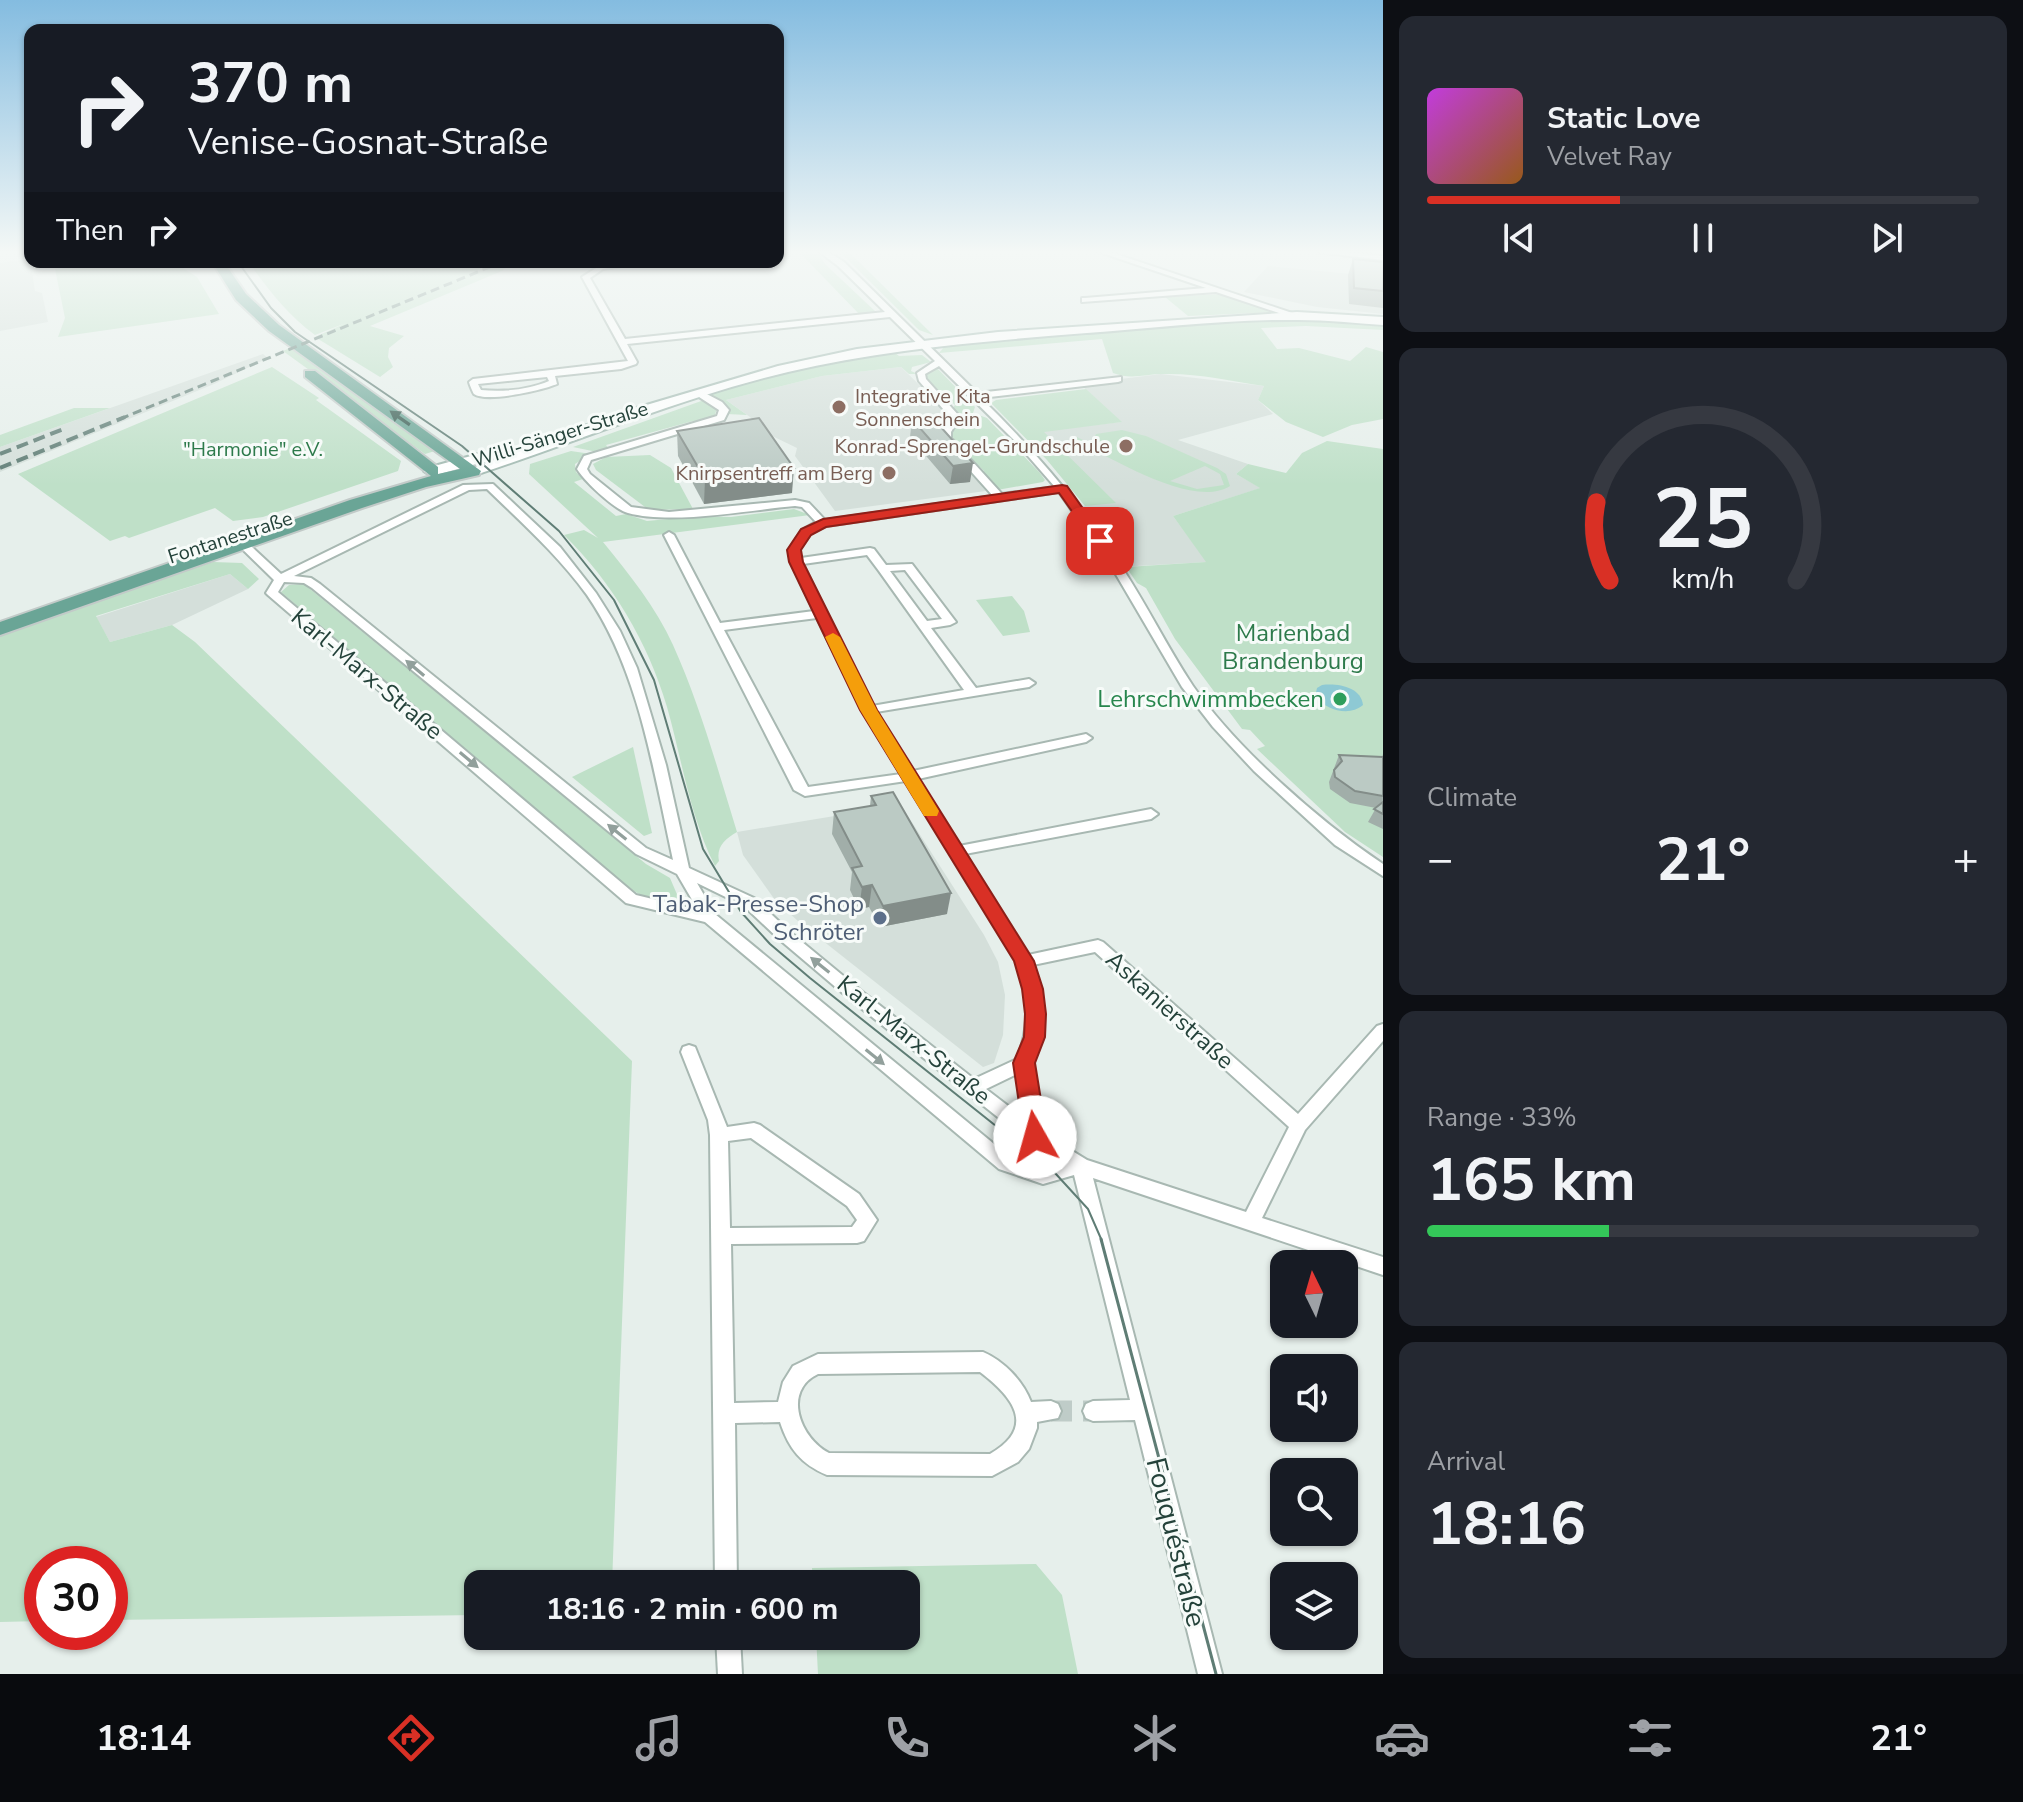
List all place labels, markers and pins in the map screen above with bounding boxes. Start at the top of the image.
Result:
place label: Integrative Kita Sonnenschein [855,383,991,433]
marker: Integrative Kita Sonnenschein [830,398,848,416]
place label: Konrad-Sprengel-Grundschule [834,433,1110,460]
marker: Konrad-Sprengel-Grundschule [1117,437,1135,455]
place label: Knirpsentreff am Berg [675,460,873,487]
marker: Knirpsentreff am Berg [880,464,898,482]
pin [1066,507,1134,575]
place label: Lehrschwimmbecken [1097,683,1324,715]
marker: Lehrschwimmbecken [1331,690,1349,708]
place label: Tabak-Presse-Shop Schröter [653,888,864,948]
marker: Tabak-Presse-Shop Schröter [871,909,889,927]

